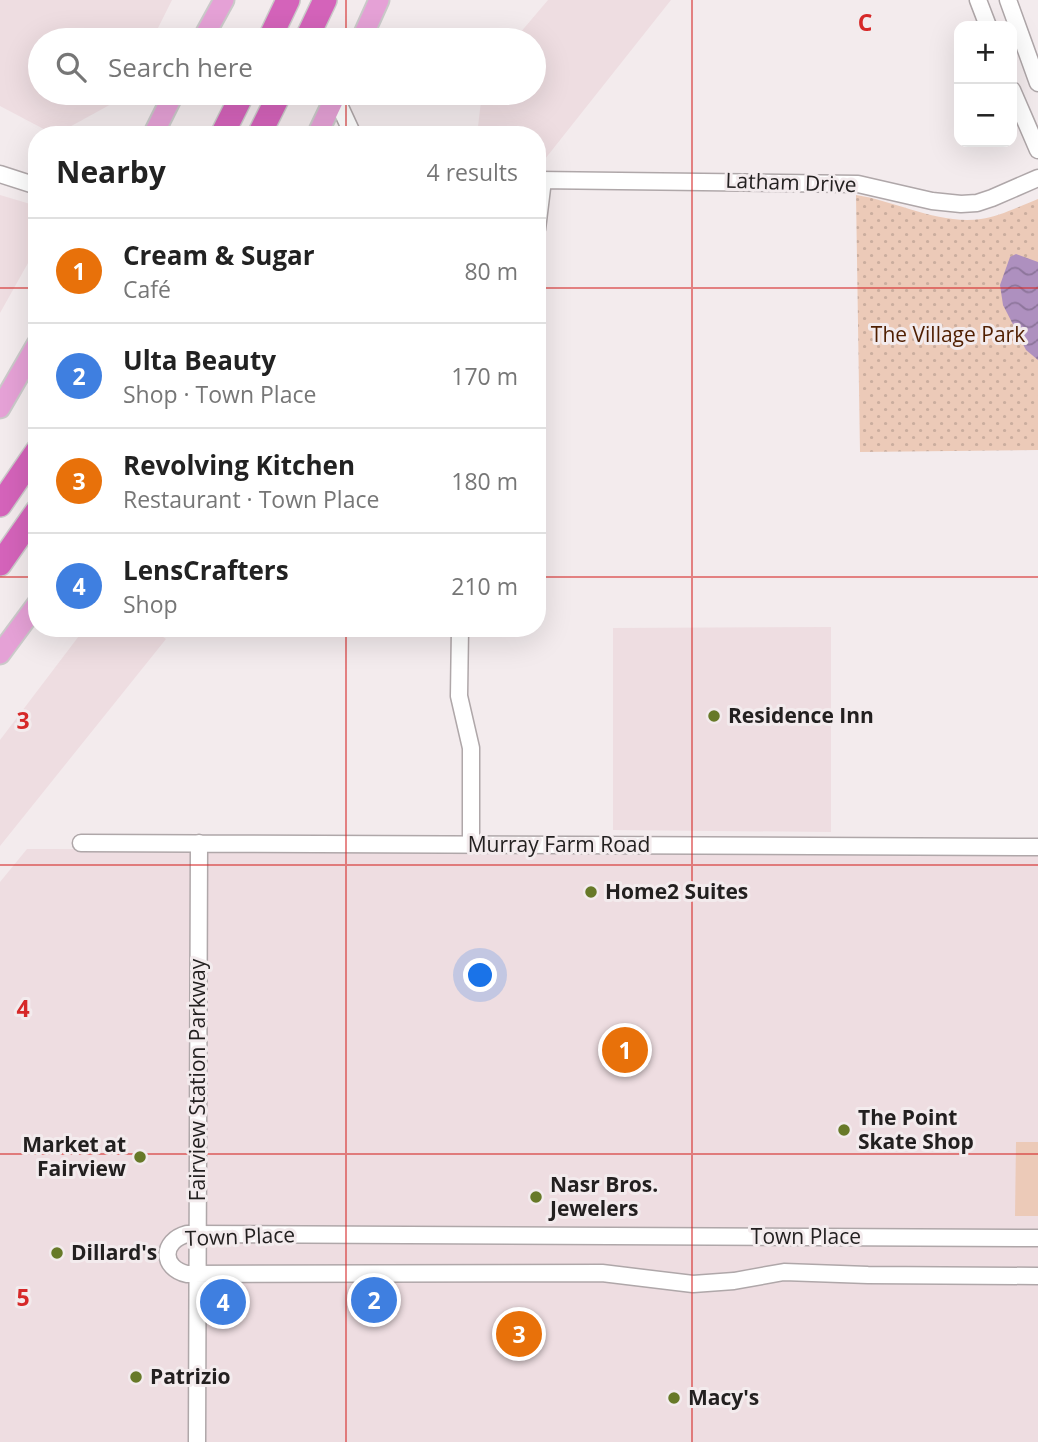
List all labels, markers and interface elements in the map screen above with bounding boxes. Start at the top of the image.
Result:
text: C [858,6,872,38]
map controls [954,21,1017,147]
button: + [954,21,1017,84]
search box [28,28,546,105]
icon: search [52,48,90,86]
text: Search here [108,49,253,85]
button: − [954,84,1017,147]
text: Nearby [56,151,166,192]
text: 4 results [427,156,518,188]
street label: Latham Drive [725,166,857,198]
text: Cream & Sugar [123,237,315,273]
text: 1 [72,255,86,287]
text: 80 m [464,255,518,287]
text: Café [123,273,171,305]
park label: The Village Park [871,320,1025,348]
text: Ulta Beauty [123,342,276,378]
text: 2 [72,360,86,392]
text: 170 m [451,360,518,392]
text: Shop · Town Place [123,378,316,410]
text: Revolving Kitchen [123,447,355,483]
text: 3 [72,465,86,497]
text: 180 m [451,465,518,497]
text: Restaurant · Town Place [123,483,379,515]
text: LensCrafters [123,552,289,588]
text: 4 [72,570,86,602]
text: 210 m [451,570,518,602]
text: Shop [123,588,178,620]
place label: Residence Inn [728,701,874,729]
text: 3 [16,704,30,736]
marker: Residence Inn [706,708,722,724]
street label: Murray Farm Road [468,830,650,858]
place label: Home2 Suites [605,877,748,905]
marker: Home2 Suites [583,884,599,900]
street label: Fairview Station Parkway [183,958,211,1201]
your location [463,958,497,992]
text: 4 [16,992,30,1024]
pin: 1 [602,1024,648,1076]
place label: The Point Skate Shop [858,1103,974,1155]
marker: The Point Skate Shop [836,1122,852,1138]
place label: Market at Fairview [22,1130,126,1182]
marker: Market at Fairview [132,1149,148,1165]
place label: Nasr Bros. Jewelers [548,1170,658,1222]
marker: Nasr Bros. Jewelers [528,1189,544,1205]
street label: Town Place [184,1220,296,1252]
street label: Town Place [751,1222,861,1250]
place label: Dillard's [71,1238,157,1266]
marker: Dillard's [49,1245,65,1261]
pin: 2 [351,1274,397,1326]
pin: 4 [200,1276,246,1328]
text: 5 [16,1281,30,1313]
pin: 3 [496,1308,542,1360]
place label: Patrizio [150,1362,231,1390]
marker: Patrizio [128,1369,144,1385]
place label: Macy's [688,1383,759,1411]
marker: Macy's [666,1390,682,1406]

